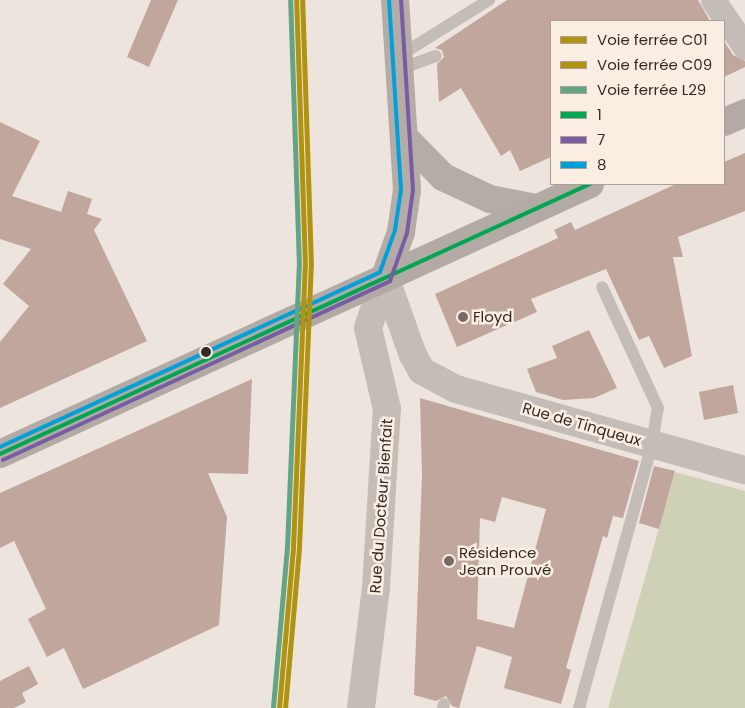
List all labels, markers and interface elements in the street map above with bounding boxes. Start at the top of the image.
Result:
legend [550,20,725,185]
text: Voie ferrée C01 [597,29,708,50]
text: Voie ferrée C09 [597,54,712,75]
text: Voie ferrée L29 [597,79,706,100]
text: 1 [597,104,602,125]
text: 7 [597,129,605,150]
text: 8 [597,154,606,175]
place label: Floyd [473,308,512,326]
marker: Floyd [457,311,469,323]
unlabelled marker [201,347,211,357]
street label: Rue de Tinqueux [521,398,643,450]
street label: Rue du Docteur Bienfait [366,418,396,594]
place label: Résidence Jean Prouvé [459,543,551,578]
marker: Résidence Jean Prouvé [443,555,455,567]

